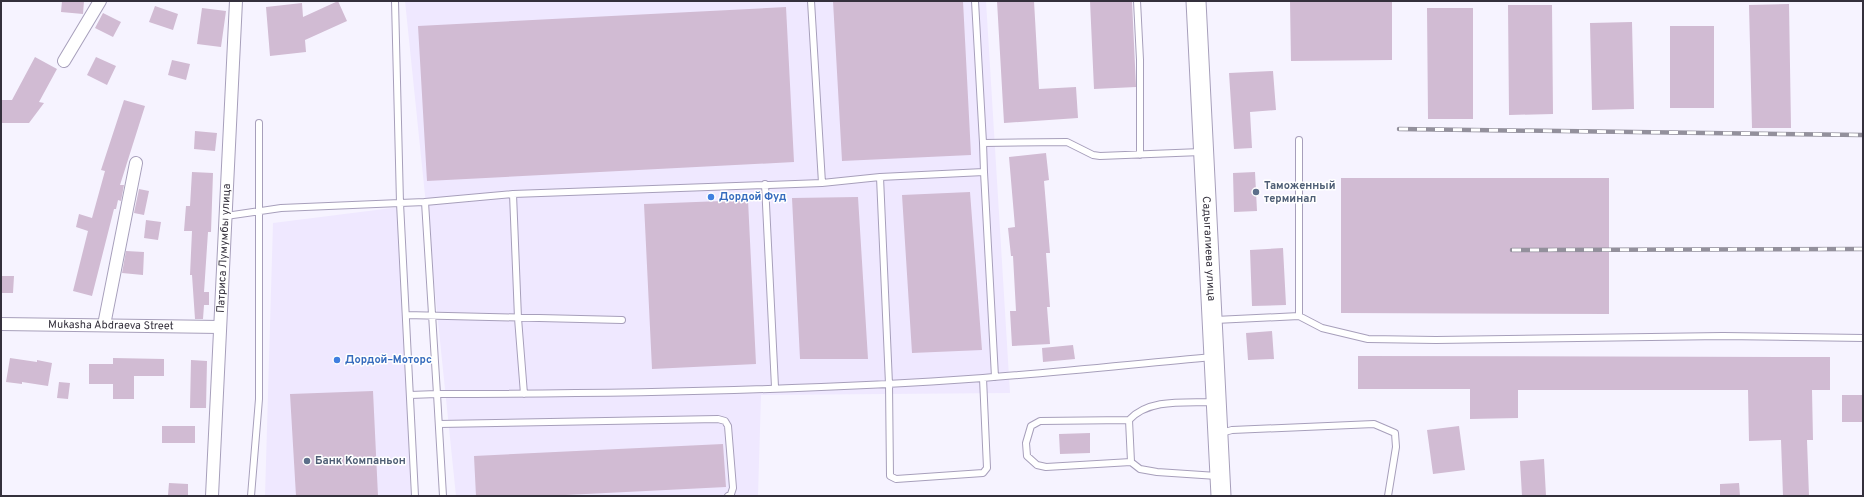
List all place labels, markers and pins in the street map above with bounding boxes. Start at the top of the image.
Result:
place label: Таможенный терминал [1264,179,1336,206]
marker: Таможенный терминал [1251,187,1261,197]
place label: Дордой Фуд [719,190,786,204]
marker: Дордой Фуд [706,192,716,202]
place label: Дордой–Моторс [345,353,432,367]
marker: Дордой–Моторс [332,355,342,365]
place label: Банк Компаньон [315,454,406,468]
marker: Банк Компаньон [302,456,312,466]

